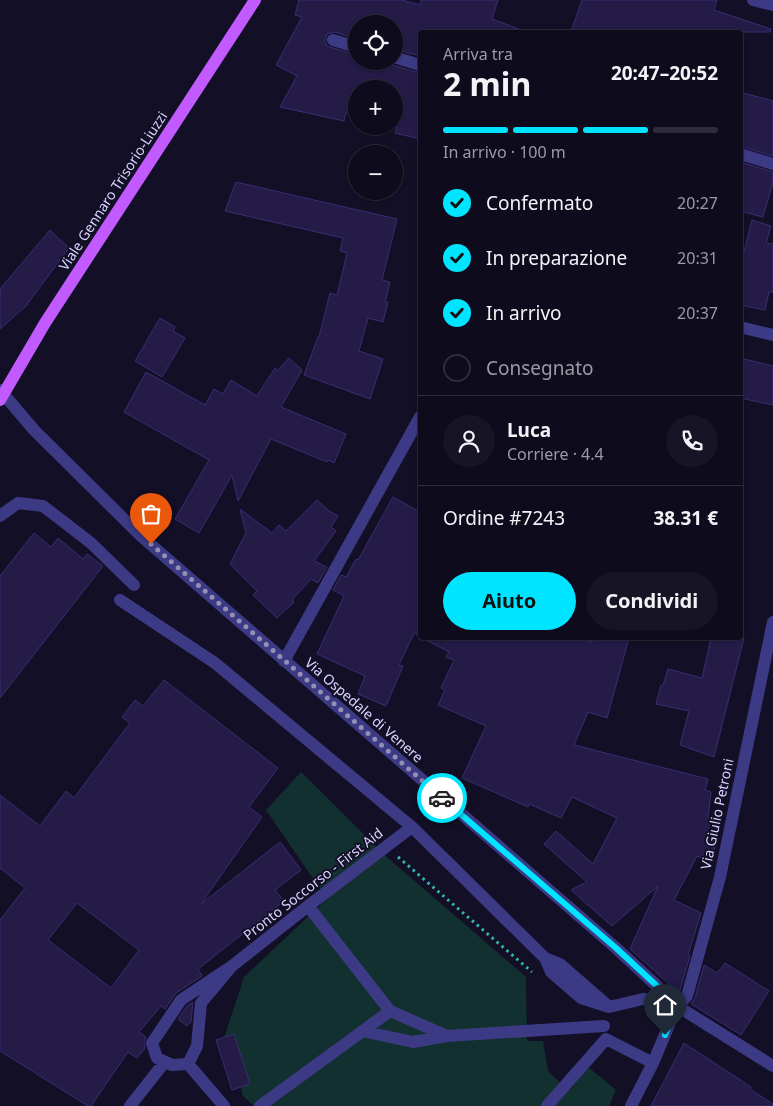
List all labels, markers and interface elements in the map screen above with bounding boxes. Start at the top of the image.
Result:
map controls [348,15,403,200]
button: locate [348,15,403,70]
text: Arriva tra [443,43,513,65]
text: 20:47–20:52 [611,60,718,86]
text: 2 min [443,62,531,105]
button: + [348,80,403,135]
street label: Viale Gennaro Trisorio-Liuzzi [54,107,171,274]
text: In arrivo · 100 m [443,141,566,163]
button: − [348,145,403,200]
icon: check [443,189,471,217]
text: Confermato [486,190,593,216]
text: 20:27 [677,192,718,214]
icon: check [443,244,471,272]
text: In preparazione [486,245,627,271]
text: 20:31 [677,247,718,269]
icon: check [443,299,471,327]
text: In arrivo [486,300,562,326]
text: 20:37 [677,302,718,324]
text: Consegnato [486,355,594,381]
button: person [443,415,495,467]
button: phone [666,415,718,467]
text: Luca [507,417,551,443]
text: Corriere · 4.4 [507,443,604,465]
pin [130,493,172,544]
icon: bag [137,500,165,528]
text: Ordine #7243 [443,505,565,531]
text: 38.31 € [653,505,718,531]
button: Aiuto [443,572,576,630]
button: Condividi [586,572,718,630]
street label: Via Ospedale di Venere [301,653,428,766]
street label: Via Giulio Petroni [695,757,738,871]
courier [417,773,467,823]
icon: car [428,784,456,812]
street label: Pronto Soccorso - First Aid [239,823,386,944]
pin [644,984,686,1035]
icon: home [651,991,679,1019]

